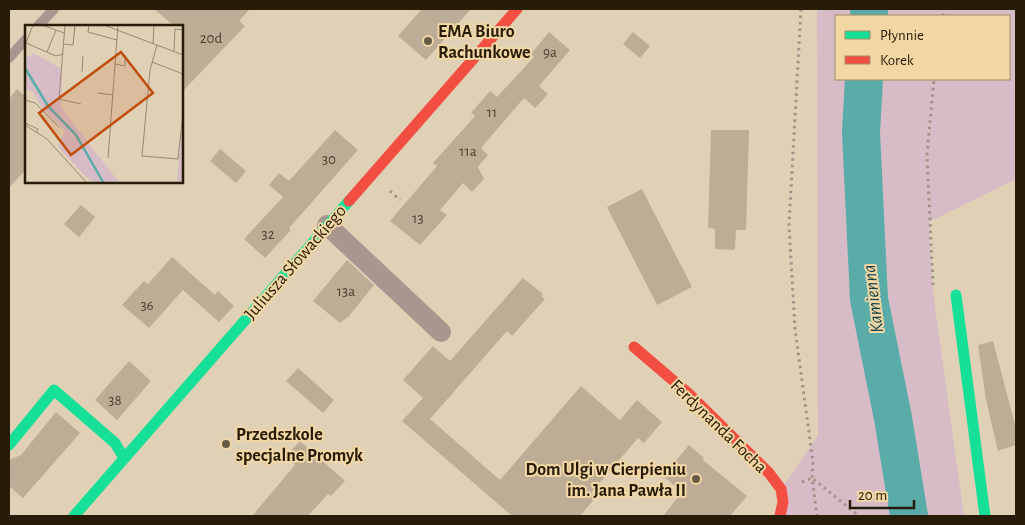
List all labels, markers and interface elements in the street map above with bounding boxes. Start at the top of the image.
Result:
legend [835,15,1010,80]
place label: EMA Biuro Rachunkowe [438,23,530,62]
inset map [25,25,182,182]
text: Płynnie [880,28,924,43]
house number: 20d [200,31,222,46]
marker: EMA Biuro Rachunkowe [422,35,434,47]
house number: 9a [543,45,557,60]
text: Korek [880,53,914,68]
house number: 11 [487,105,497,120]
house number: 11a [459,144,477,159]
house number: 30 [322,152,336,167]
street label: Juliusza Słowackiego [241,202,350,323]
house number: 13 [412,211,424,226]
house number: 32 [261,227,275,242]
water label: Kamienna [860,263,887,334]
house number: 13a [337,284,355,299]
house number: 36 [140,298,154,313]
street label: Ferdynanda Focha [667,376,770,477]
house number: 38 [108,393,122,408]
place label: Przedszkole specjalne Promyk [236,426,363,465]
marker: Przedszkole specjalne Promyk [220,438,232,450]
place label: Dom Ulgi w Cierpieniu im. Jana Pawła II [525,461,687,500]
marker: Dom Ulgi w Cierpieniu im. Jana Pawła II [690,473,702,485]
scale bar [850,478,914,510]
text: 20 m [858,488,887,503]

